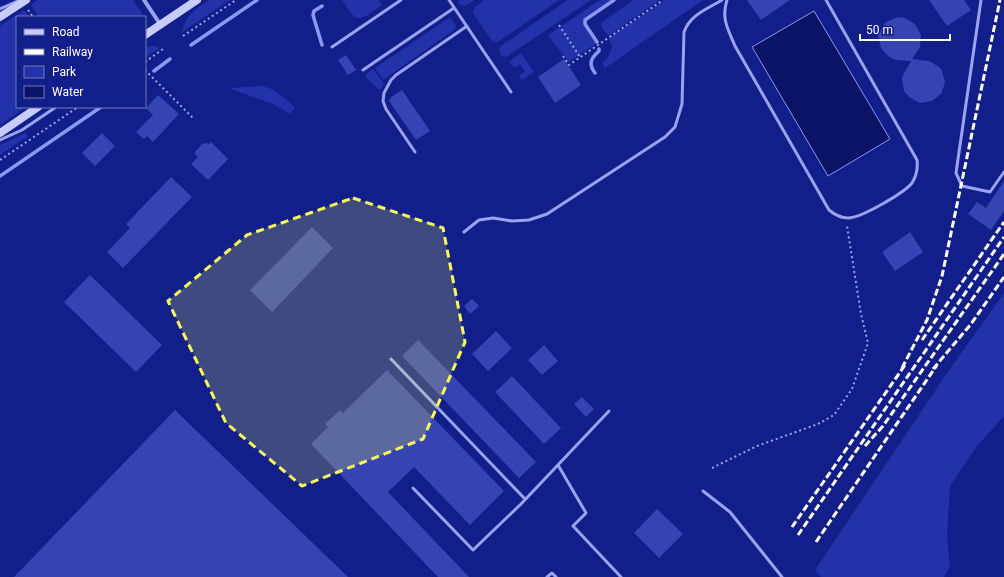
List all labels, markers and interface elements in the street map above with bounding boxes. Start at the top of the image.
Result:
legend [16,16,146,108]
scale bar [860,16,950,42]
text: 50 m [866,23,893,37]
text: Road [52,25,80,39]
text: Railway [52,45,93,59]
text: Park [52,65,77,79]
text: Water [52,85,83,99]

